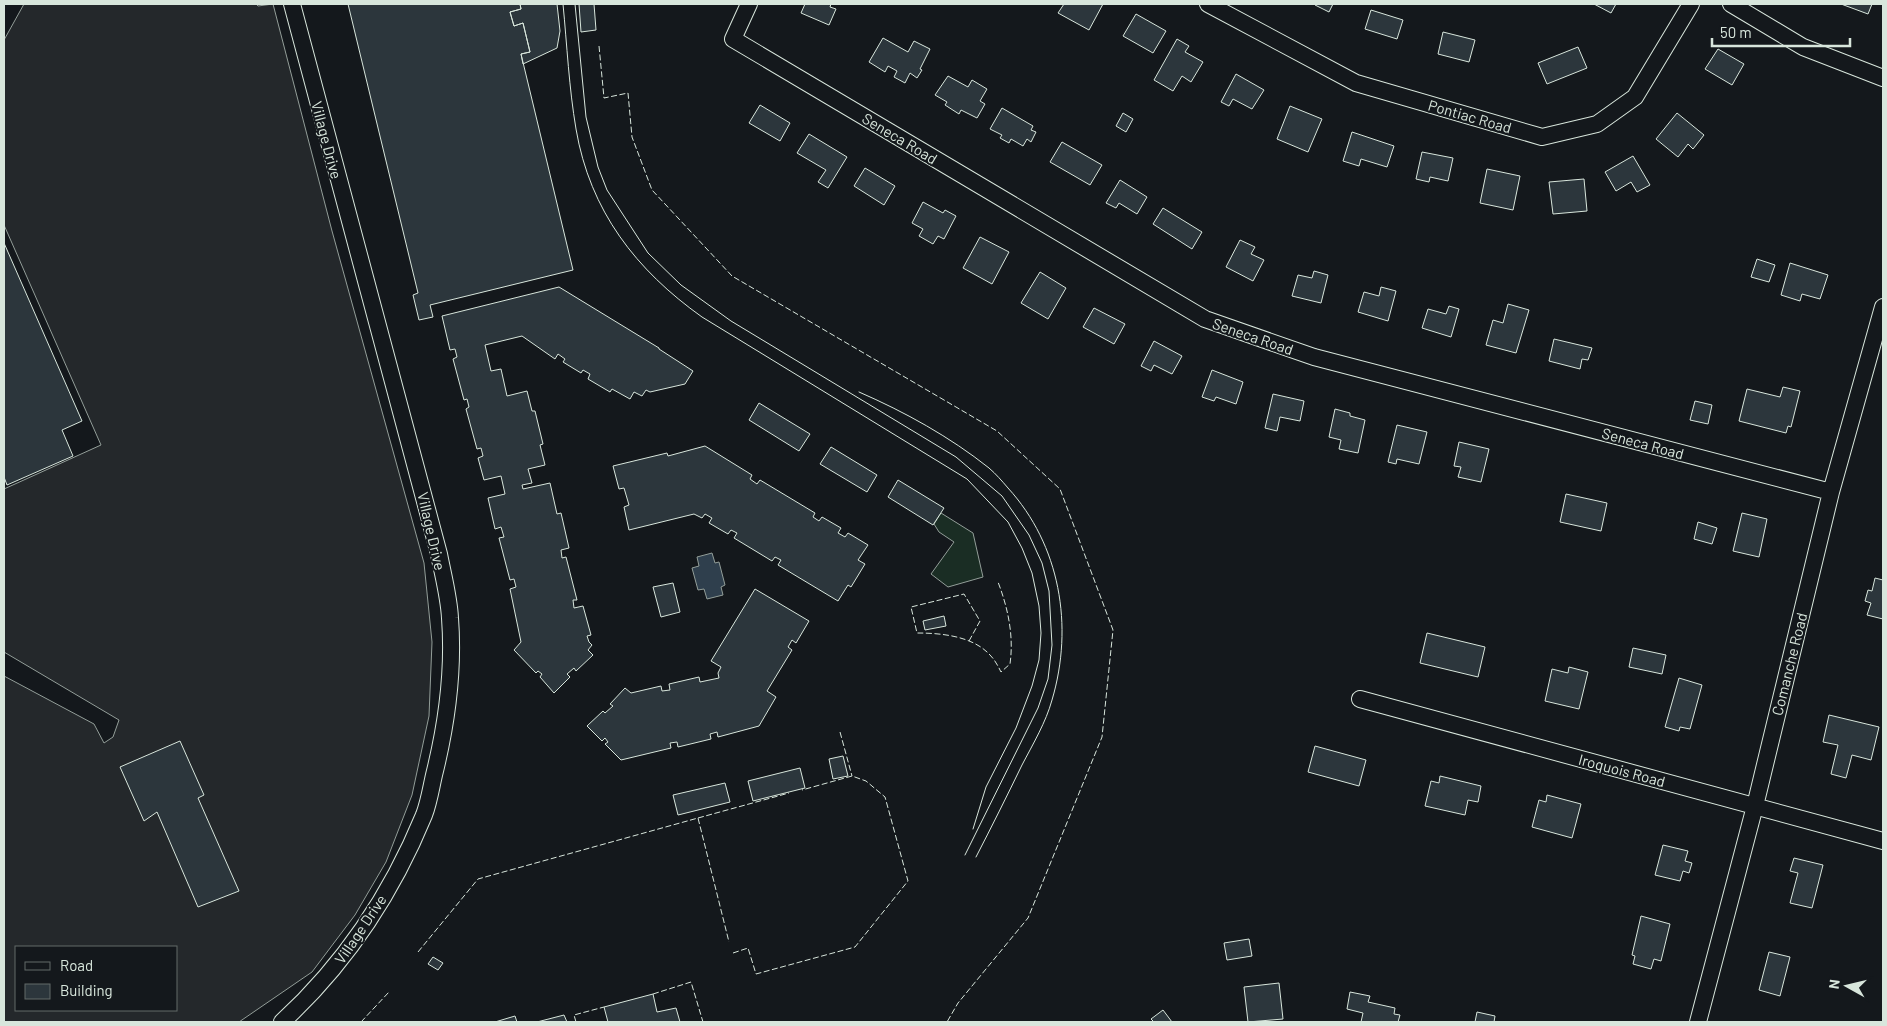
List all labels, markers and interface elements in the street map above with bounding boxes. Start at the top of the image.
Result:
scale bar [1712,15,1850,47]
text: 50 m [1720,23,1752,41]
street label: Pontiac Road [1426,96,1514,136]
street label: Village Drive [308,99,346,181]
street label: Seneca Road [859,109,941,167]
street label: Seneca Road [1210,314,1296,358]
street label: Seneca Road [1600,423,1686,463]
street label: Village Drive [414,490,450,572]
street label: Comanche Road [1768,611,1810,717]
street label: Iroquois Road [1577,750,1667,790]
street label: Village Drive [330,891,390,967]
legend [15,946,178,1011]
text: Road [60,956,93,974]
north arrow [1822,961,1872,1011]
text: N [1825,978,1843,990]
text: Building [60,981,113,999]

